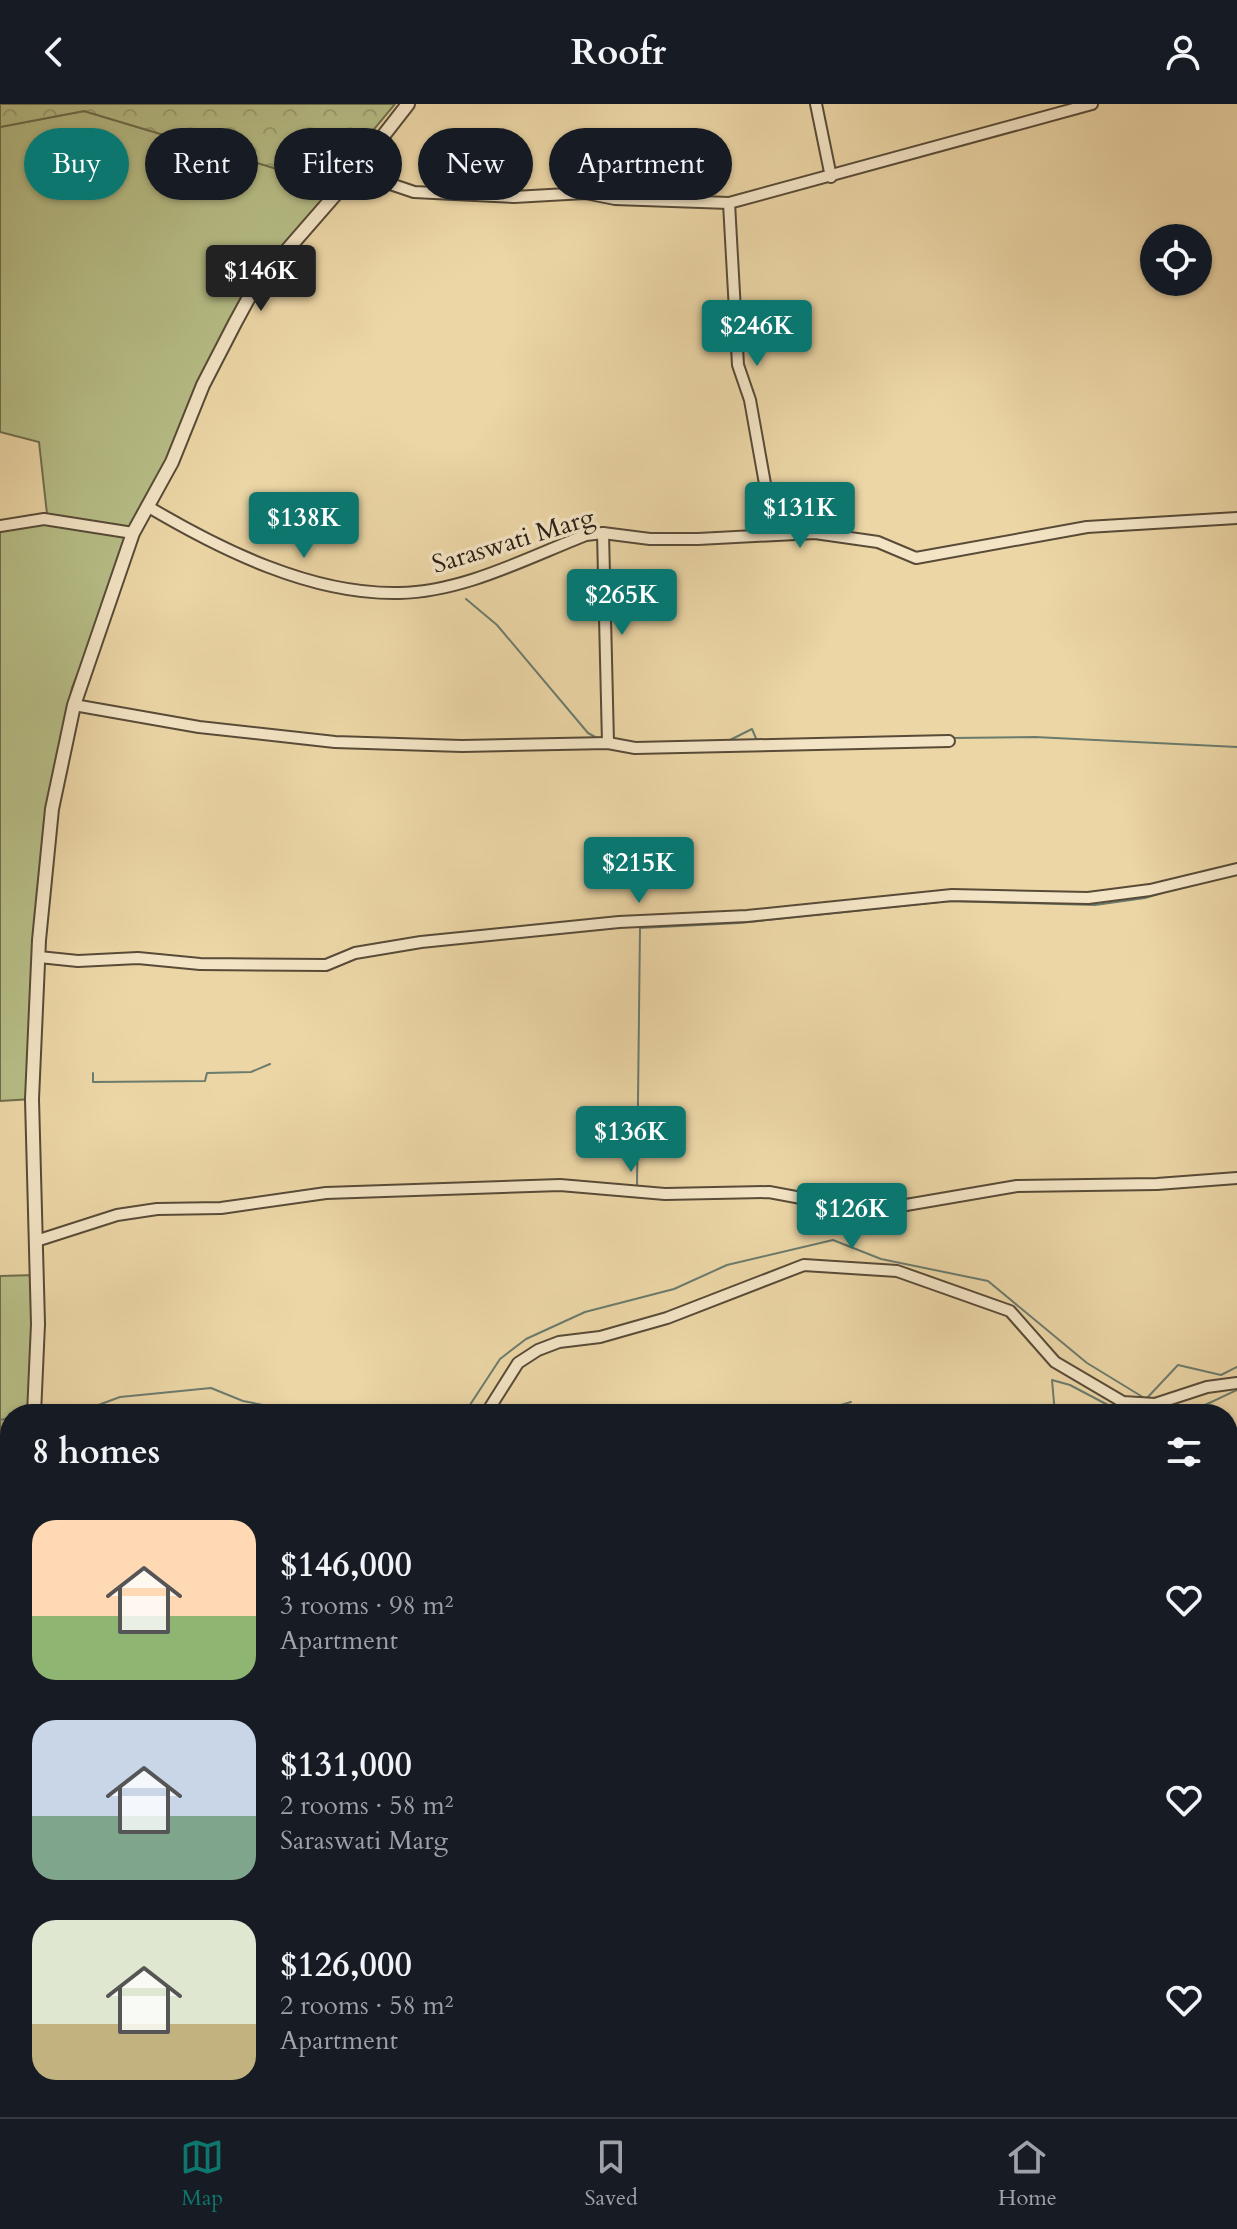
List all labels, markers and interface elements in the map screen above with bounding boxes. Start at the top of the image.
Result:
text: Roofr [571,28,666,77]
icon: back [32,30,76,74]
icon: person [1161,30,1205,74]
chip: Buy [24,128,129,200]
chip: Rent [145,128,258,200]
chip: Filters [274,128,402,200]
chip: New [418,128,533,200]
chip: Apartment [549,128,732,200]
map controls [1140,224,1212,296]
button: locate [1140,224,1212,296]
pin: $146K [205,245,317,313]
text: $146K [224,253,298,288]
pin: $246K [701,300,813,368]
text: $246K [720,308,794,343]
pin: $131K [744,482,856,550]
text: $131K [763,490,837,525]
pin: $138K [248,492,360,560]
street label: Saraswati Marg [428,499,599,582]
text: $138K [267,500,341,535]
pin: $265K [566,569,678,637]
text: $265K [585,577,659,612]
pin: $215K [583,837,695,905]
text: $215K [602,845,676,880]
pin: $136K [575,1106,687,1174]
text: $136K [594,1114,668,1149]
pin: $126K [796,1183,908,1251]
text: $126K [815,1191,889,1226]
text: 8 homes [32,1429,160,1475]
icon: filters [1162,1430,1206,1474]
text: $146,000 [280,1542,412,1588]
icon: home [96,1552,192,1648]
icon: heart [1162,1578,1206,1622]
text: 3 rooms · 98 m² [280,1588,453,1623]
text: Apartment [280,1623,398,1658]
text: $131,000 [280,1742,412,1788]
icon: home [96,1752,192,1848]
icon: heart [1162,1778,1206,1822]
text: 2 rooms · 58 m² [280,1788,453,1823]
text: Saraswati Marg [280,1823,448,1858]
text: $126,000 [280,1942,412,1988]
icon: home [96,1952,192,2048]
icon: heart [1162,1978,1206,2022]
text: 2 rooms · 58 m² [280,1988,453,2023]
text: Apartment [280,2023,398,2058]
tab: Map [180,2135,224,2213]
tab: Saved [584,2135,638,2213]
tab: Home [998,2135,1057,2213]

